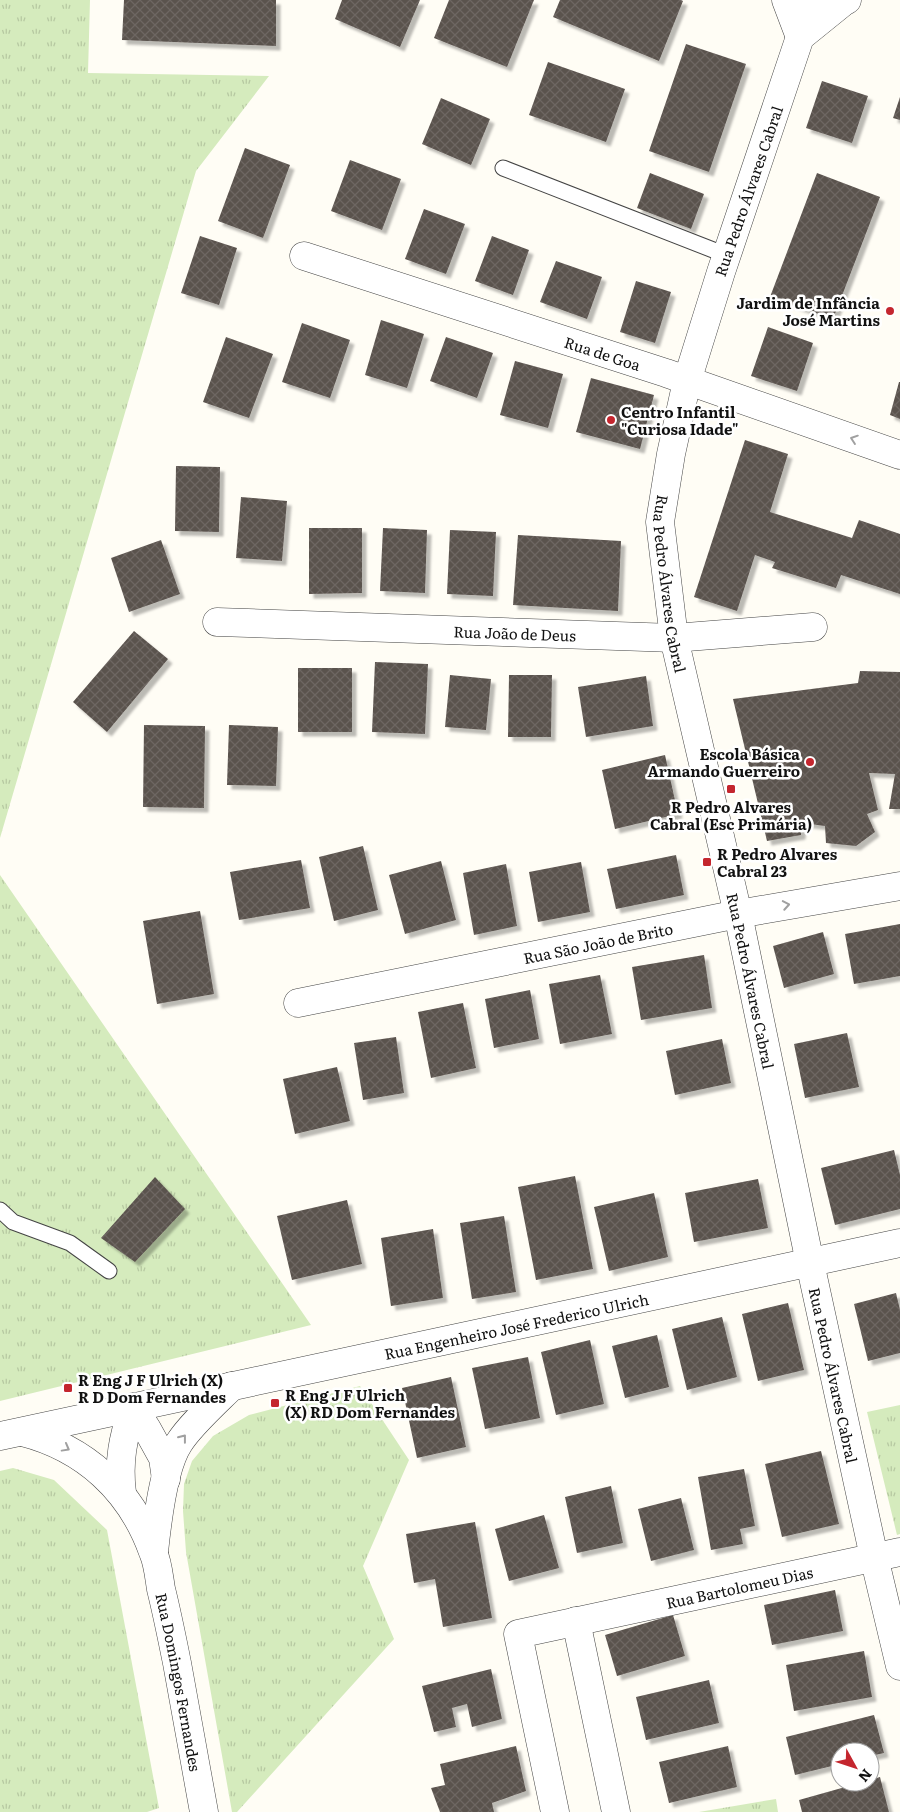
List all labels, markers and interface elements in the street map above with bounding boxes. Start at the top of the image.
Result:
street label: Rua Pedro Álvares Cabral [708,103,788,279]
place label: Jardim de Infância José Martins [737,291,881,331]
marker: Jardim de Infância José Martins [884,305,896,317]
street label: Rua de Goa [562,330,645,376]
place label: Centro Infantil "Curiosa Idade" [621,400,739,440]
marker: Centro Infantil "Curiosa Idade" [605,414,617,426]
one-way arrow [850,435,859,445]
street label: Rua Pedro Álvares Cabral [648,493,693,675]
street label: Rua João de Deus [453,619,577,646]
place label: Escola Básica Armando Guerreiro [648,742,800,782]
marker: Escola Básica Armando Guerreiro [804,756,816,768]
marker: R Pedro Alvares Cabral (Esc Primária) [725,783,737,795]
place label: R Pedro Alvares Cabral (Esc Primária) [650,795,812,835]
place label: R Pedro Alvares Cabral 23 [717,842,838,882]
marker: R Pedro Alvares Cabral 23 [701,856,713,868]
street label: Rua Pedro Álvares Cabral [722,890,781,1071]
one-way arrow [781,901,790,911]
street label: Rua São João de Brito [521,916,675,969]
street label: Rua Pedro Álvares Cabral [804,1285,865,1465]
street label: Rua Engenheiro José Frederico Ulrich [382,1286,651,1365]
place label: R Eng J F Ulrich (X) R D Dom Fernandes [78,1368,226,1408]
marker: R Eng J F Ulrich (X) R D Dom Fernandes [62,1382,74,1394]
place label: R Eng J F Ulrich (X) RD Dom Fernandes [285,1383,455,1423]
marker: R Eng J F Ulrich (X) RD Dom Fernandes [269,1397,281,1409]
one-way arrow [177,1435,186,1444]
one-way arrow [60,1442,69,1452]
street label: Rua Bartolomeu Dias [664,1560,815,1613]
street label: Rua Domingos Fernandes [151,1590,208,1773]
north arrow [830,1742,880,1792]
text: N [854,1765,877,1787]

